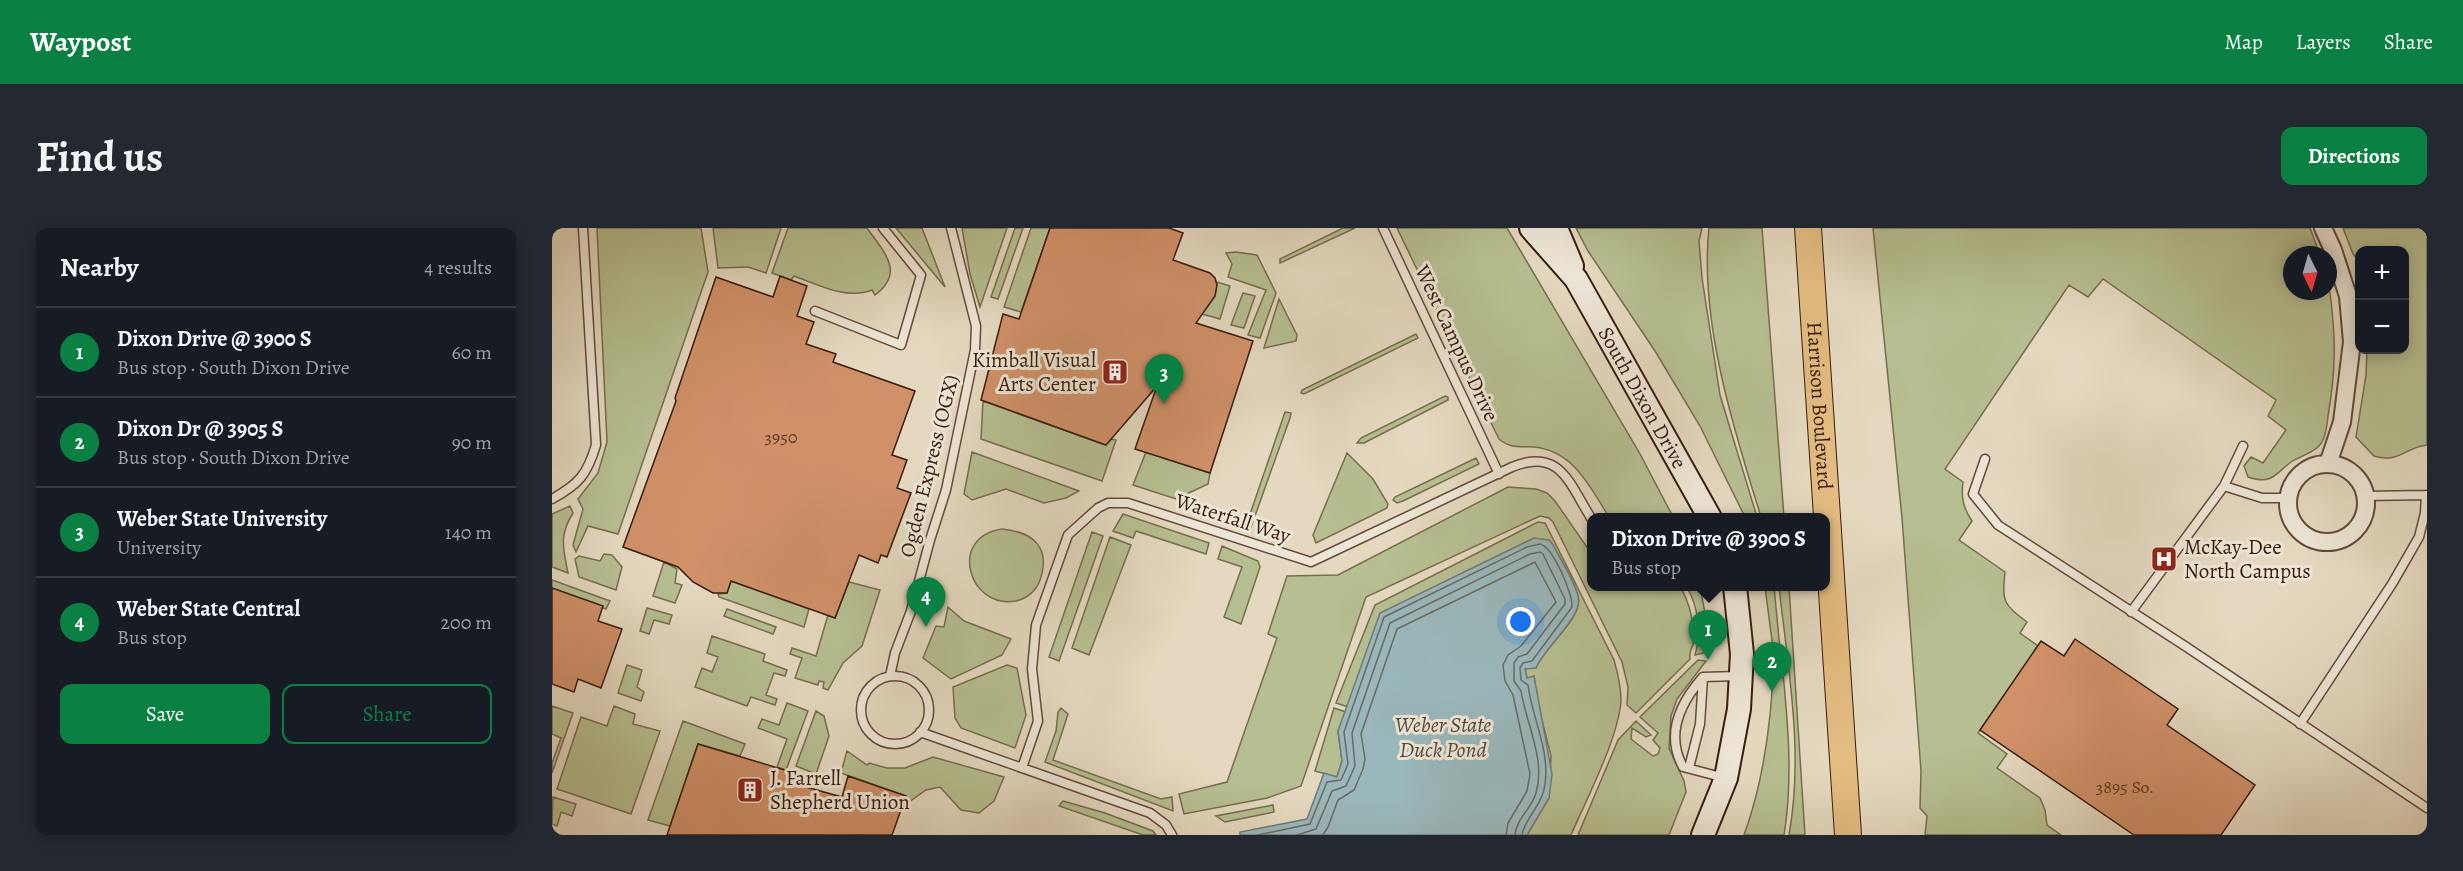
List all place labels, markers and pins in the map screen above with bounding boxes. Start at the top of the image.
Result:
place label: Kimball Visual Arts Center [972,346,1096,398]
pin: 3 [1144,354,1184,404]
building icon: Kimball Visual Arts Center [1100,357,1130,387]
place label: McKay-Dee North Campus [2184,533,2311,585]
hospital icon: McKay-Dee North Campus [2149,544,2179,574]
pin: 4 [906,578,946,627]
pin: 1 [1688,610,1728,660]
pin: 2 [1752,642,1792,692]
place label: J. Farrell Shepherd Union [770,764,910,816]
building icon: J. Farrell Shepherd Union [735,775,765,805]

